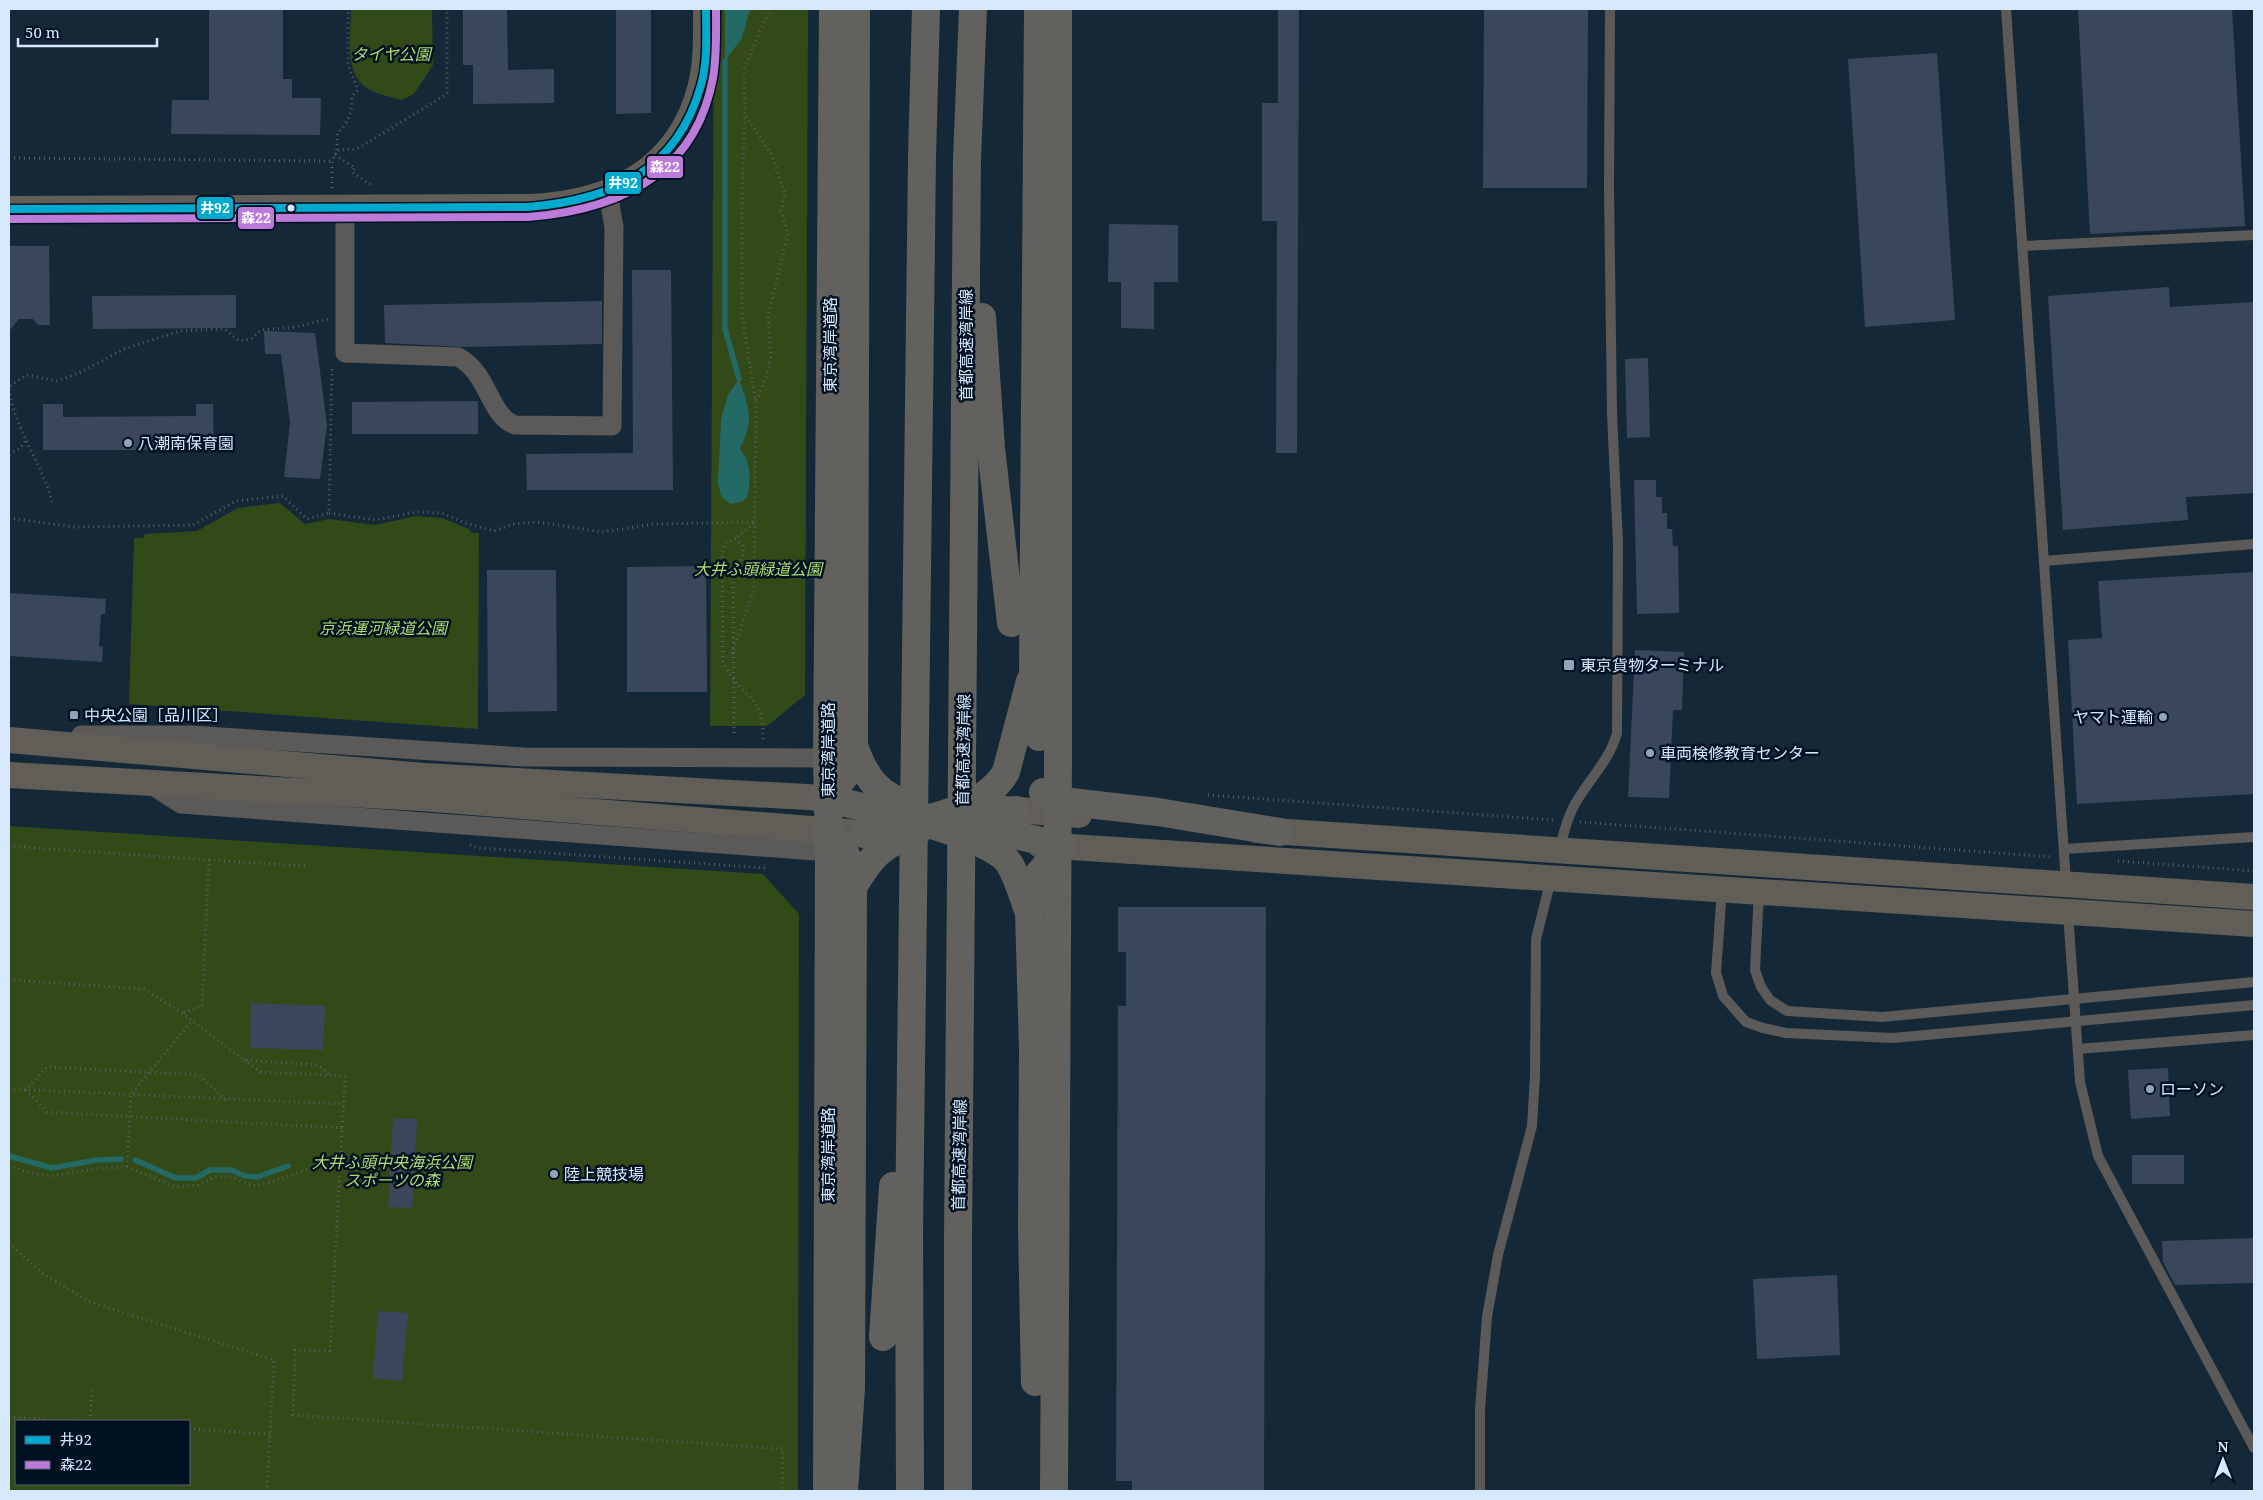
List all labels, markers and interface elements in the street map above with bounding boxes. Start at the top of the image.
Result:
scale bar [18,15,156,47]
text: 50 m [25,22,60,42]
park label: タイヤ公園 [351,43,433,65]
line badge: 森22 [646,155,684,179]
text: 森22 [650,157,680,176]
line badge: 井92 [604,171,642,195]
text: 井92 [608,173,638,192]
line badge: 井92 [196,196,234,220]
text: 井92 [200,198,230,217]
unlabelled marker [286,203,296,213]
line badge: 森22 [237,206,275,230]
text: 森22 [241,208,271,227]
street label: 首都高速湾岸線 [955,289,977,401]
street label: 東京湾岸道路 [819,297,841,393]
place label: 八潮南保育園 [138,432,234,454]
marker: 八潮南保育園 [122,437,134,449]
park label: 大井ふ頭緑道公園 [694,558,824,580]
park label: 京浜運河緑道公園 [319,617,449,639]
place label: 東京貨物ターミナル [1580,654,1724,676]
marker: 東京貨物ターミナル [1562,658,1576,672]
street label: 首都高速湾岸線 [951,694,975,806]
street label: 東京湾岸道路 [817,702,839,798]
place label: 中央公園［品川区］ [84,704,228,726]
place label: ヤマト運輸 [2073,706,2153,728]
marker: 中央公園［品川区］ [68,709,80,721]
marker: ヤマト運輸 [2157,711,2169,723]
place label: 車両検修教育センター [1660,742,1820,764]
marker: 車両検修教育センター [1644,747,1656,759]
place label: ローソン [2160,1078,2224,1100]
marker: ローソン [2144,1083,2156,1095]
street label: 首都高速湾岸線 [947,1099,971,1211]
street label: 東京湾岸道路 [817,1107,839,1203]
park label: 大井ふ頭中央海浜公園 スポーツの森 [312,1151,474,1191]
place label: 陸上競技場 [564,1163,644,1185]
marker: 陸上競技場 [548,1168,560,1180]
legend [15,1420,190,1485]
text: 井92 [60,1429,92,1449]
north arrow [2198,1435,2248,1485]
text: N [2217,1437,2229,1456]
text: 森22 [60,1454,92,1474]

